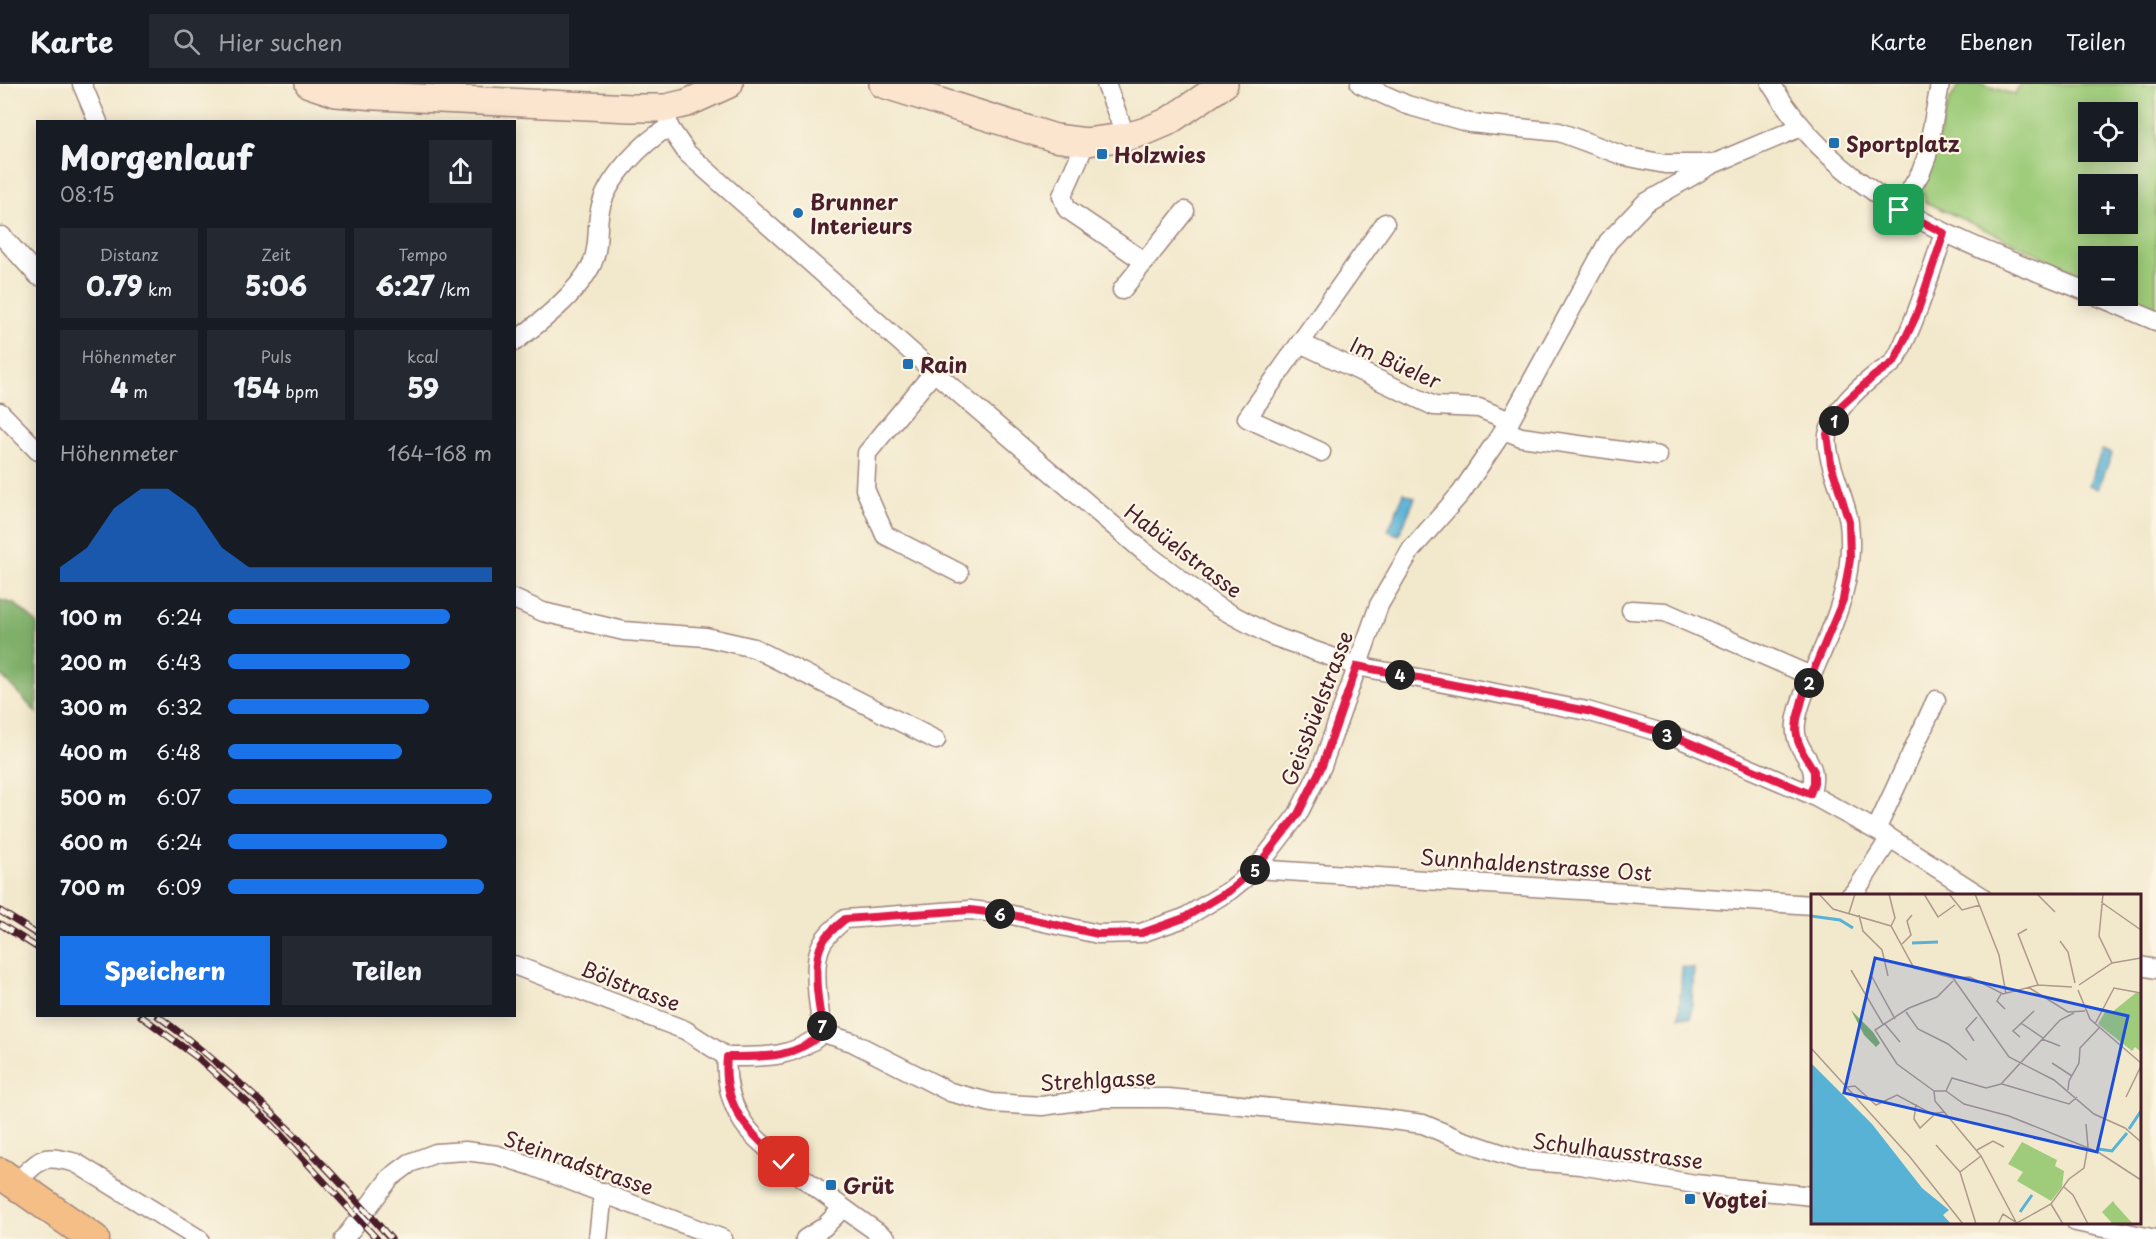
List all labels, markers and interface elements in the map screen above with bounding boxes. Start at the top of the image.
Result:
search box [149,14,569,68]
text: Karte [30,20,113,63]
icon: search [170,25,203,58]
text: Hier suchen [218,25,343,58]
text: Karte [1870,25,1927,57]
text: Ebenen [1960,25,2033,57]
text: Teilen [2066,25,2126,57]
map controls [2078,102,2138,306]
button: locate [2078,102,2138,162]
place label: Sportplatz [1846,127,1960,159]
text: Morgenlauf [60,131,253,181]
marker: Sportplatz [1827,136,1841,150]
place label: Holzwies [1114,138,1206,170]
button: share [429,140,492,203]
marker: Holzwies [1095,147,1109,161]
button: + [2078,174,2138,234]
text: 08:15 [60,179,115,209]
pin [1873,184,1924,235]
place label: Brunner Interieurs [810,185,912,241]
icon: arrive [1882,193,1915,226]
marker: Brunner Interieurs [791,206,805,220]
text: Distanz [100,242,158,266]
text: Zeit [261,242,291,266]
text: Tempo [399,242,447,266]
button: − [2078,246,2138,306]
text: 0.79 [86,266,143,305]
text: 5:06 [245,266,307,305]
text: 6:27 [376,266,435,305]
text: km [143,277,172,301]
text: /km [435,277,470,301]
street label: Im Büeler [1345,328,1447,396]
text: Höhenmeter [82,344,176,368]
text: Puls [261,344,291,368]
text: kcal [407,344,439,368]
place label: Rain [920,348,967,380]
marker: Rain [901,357,915,371]
text: 4 [110,368,128,407]
text: 154 [233,368,280,407]
text: 59 [407,368,439,407]
text: m [128,379,148,403]
text: bpm [280,379,319,403]
pin: 1 [1819,406,1849,436]
text: 1 [1830,409,1838,433]
text: Höhenmeter [60,438,178,468]
text: 164–168 m [388,438,492,468]
street label: Habüelstrasse [1118,495,1250,605]
text: 100 m [60,602,122,632]
text: 6:24 [156,602,203,632]
street label: Geissbüelstrasse [1272,626,1360,790]
text: 200 m [60,647,127,677]
text: 6:43 [156,647,202,677]
pin: 4 [1385,660,1415,690]
text: 4 [1395,663,1405,687]
pin: 2 [1794,668,1824,698]
text: 2 [1803,671,1815,695]
text: 300 m [60,692,128,722]
text: 6:32 [156,692,203,722]
pin: 3 [1652,720,1682,750]
text: 3 [1662,723,1672,747]
text: 400 m [60,737,128,767]
text: 6:48 [156,737,201,767]
text: 500 m [60,782,127,812]
text: 6:07 [156,782,201,812]
text: 600 m [60,827,128,857]
text: 6:24 [156,827,203,857]
street label: Sunnhaldenstrasse Ost [1419,840,1653,888]
pin: 5 [1240,855,1270,885]
text: 5 [1250,858,1260,882]
text: 700 m [60,872,125,902]
text: 6:09 [156,872,202,902]
inset map [1811,894,2141,1224]
pin: 6 [985,899,1015,929]
text: 6 [994,902,1006,926]
button: Speichern [60,936,270,1005]
button: Teilen [282,936,492,1005]
street label: Bölstrasse [577,951,685,1019]
pin: 7 [807,1011,837,1041]
text: 7 [817,1014,827,1038]
street label: Strehlgasse [1039,1060,1157,1098]
street label: Steinradstrasse [500,1121,658,1203]
street label: Schulhausstrasse [1531,1124,1705,1176]
pin [758,1136,809,1187]
icon: check [767,1145,800,1178]
place label: Grüt [843,1169,894,1201]
marker: Grüt [824,1178,838,1192]
place label: Vogtei [1702,1183,1767,1215]
marker: Vogtei [1683,1192,1697,1206]

